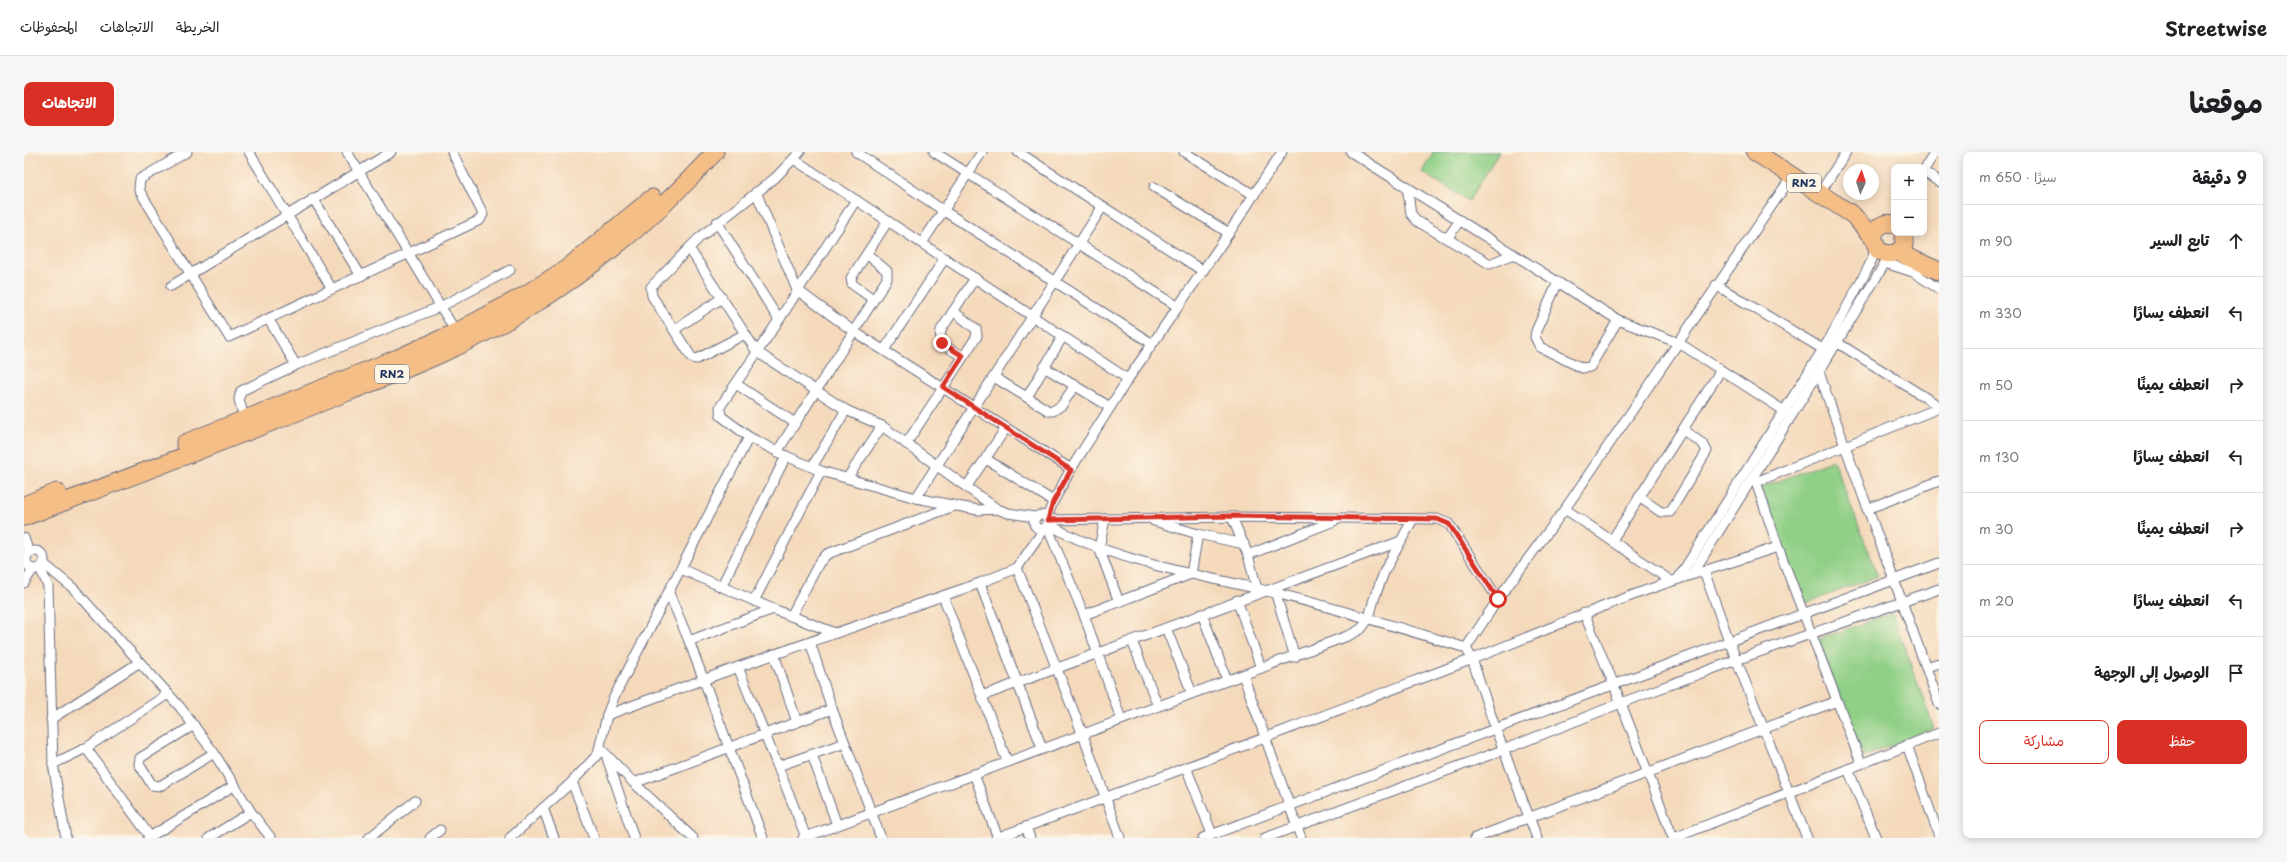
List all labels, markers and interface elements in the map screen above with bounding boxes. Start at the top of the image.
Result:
text: Streetwise [2165,14,2267,42]
text: المحفوظات [20,16,78,37]
text: الاتجاهات [100,16,154,37]
text: الخريطة [176,16,219,37]
text: موقعنا [2189,80,2263,123]
button: الاتجاهات [24,82,114,126]
north arrow [1843,164,1879,200]
map controls [1891,164,1927,236]
button: + [1891,164,1927,200]
text: 9 دقيقة [2192,164,2247,190]
text: سيرًا · 650 m [1979,167,2057,186]
road number: RN2 [1787,174,1821,192]
button: − [1891,200,1927,236]
text: تابع السير [2151,228,2209,251]
icon: ahead [2225,230,2247,252]
text: 90 m [1979,231,2012,250]
text: انعطف يسارًا [2133,300,2209,323]
icon: left [2225,302,2247,324]
text: 330 m [1979,303,2022,322]
route end [933,334,951,352]
road number: RN2 [375,365,409,383]
text: انعطف يمينًا [2137,372,2209,395]
icon: right [2225,374,2247,396]
text: 50 m [1979,375,2013,394]
text: انعطف يسارًا [2133,444,2209,467]
icon: left [2225,446,2247,468]
text: 130 m [1979,447,2019,466]
text: انعطف يمينًا [2137,516,2209,539]
icon: right [2225,518,2247,540]
text: 30 m [1979,519,2013,538]
text: انعطف يسارًا [2133,588,2209,611]
route start [1489,590,1507,608]
icon: left [2225,590,2247,612]
text: 20 m [1979,591,2014,610]
text: الوصول إلى الوجهة [2094,660,2209,683]
icon: arrive [2225,662,2247,684]
button: مشاركة [1979,720,2109,764]
button: حفظ [2117,720,2247,764]

